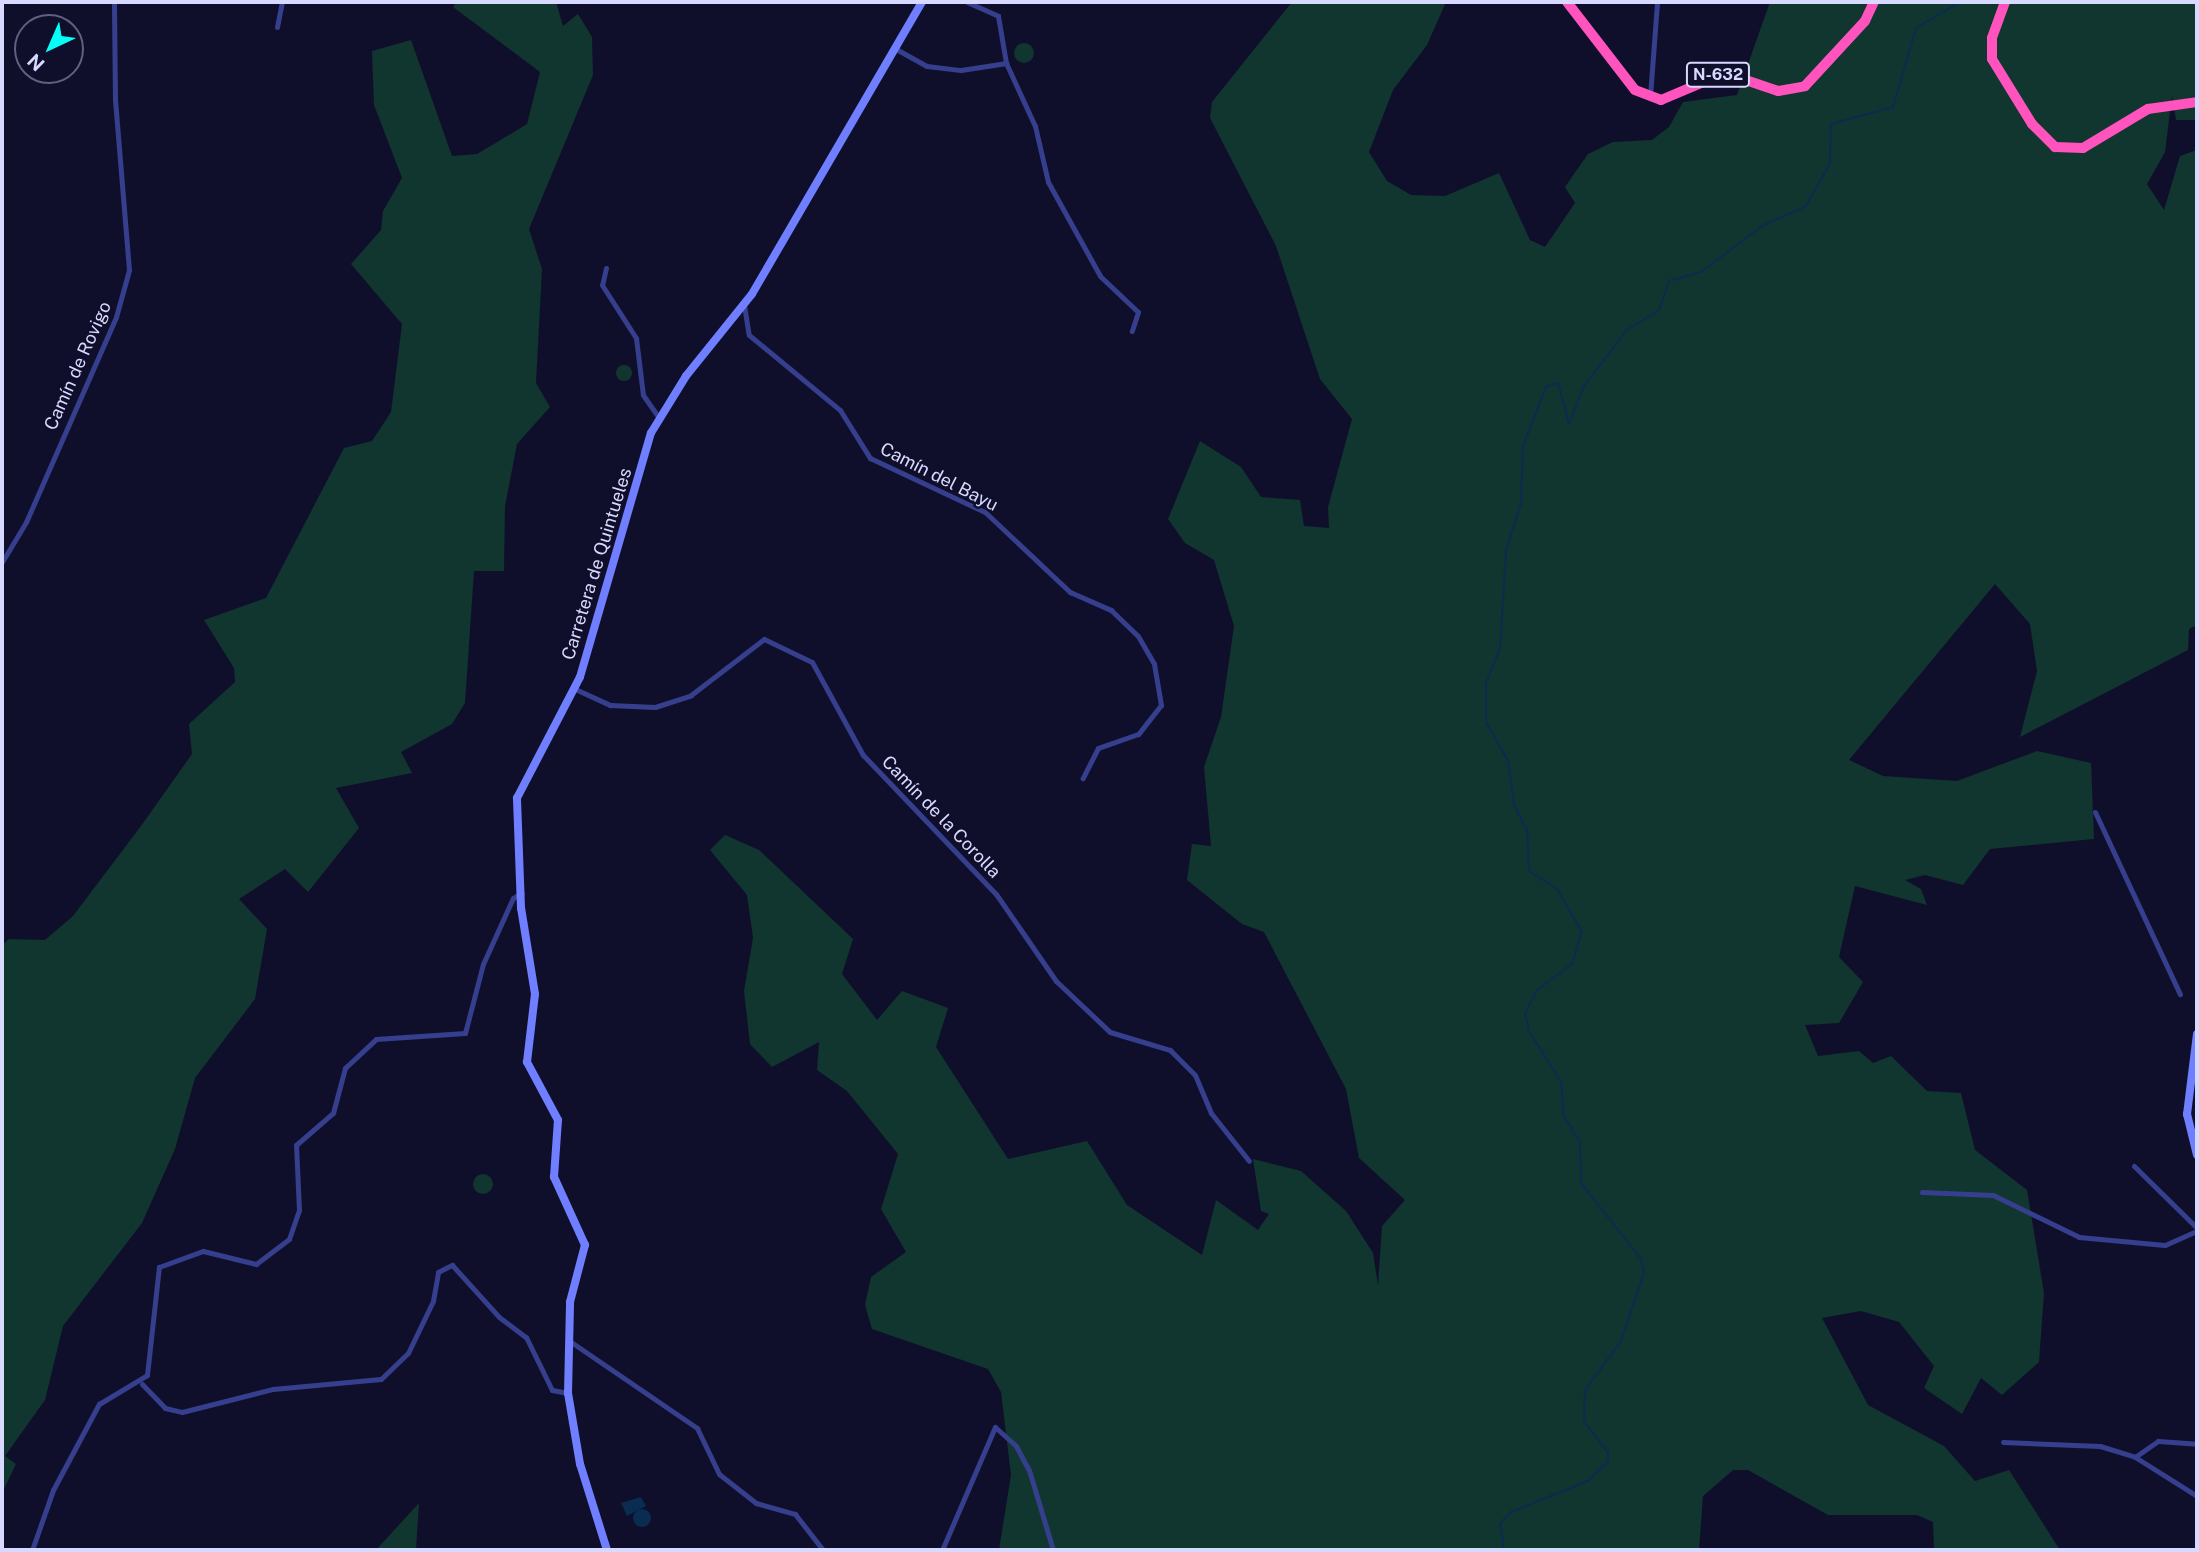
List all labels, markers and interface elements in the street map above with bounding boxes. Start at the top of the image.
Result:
north arrow [14,14,84,84]
text: N [23,50,49,76]
road number: N-632 [1685,62,1751,88]
street label: Camín de Rovigo [40,298,116,434]
street label: Camín del Bayu [876,438,1002,516]
street label: Carretera de Quintueles [557,465,637,663]
street label: Camín de la Corolla [877,751,1005,883]

